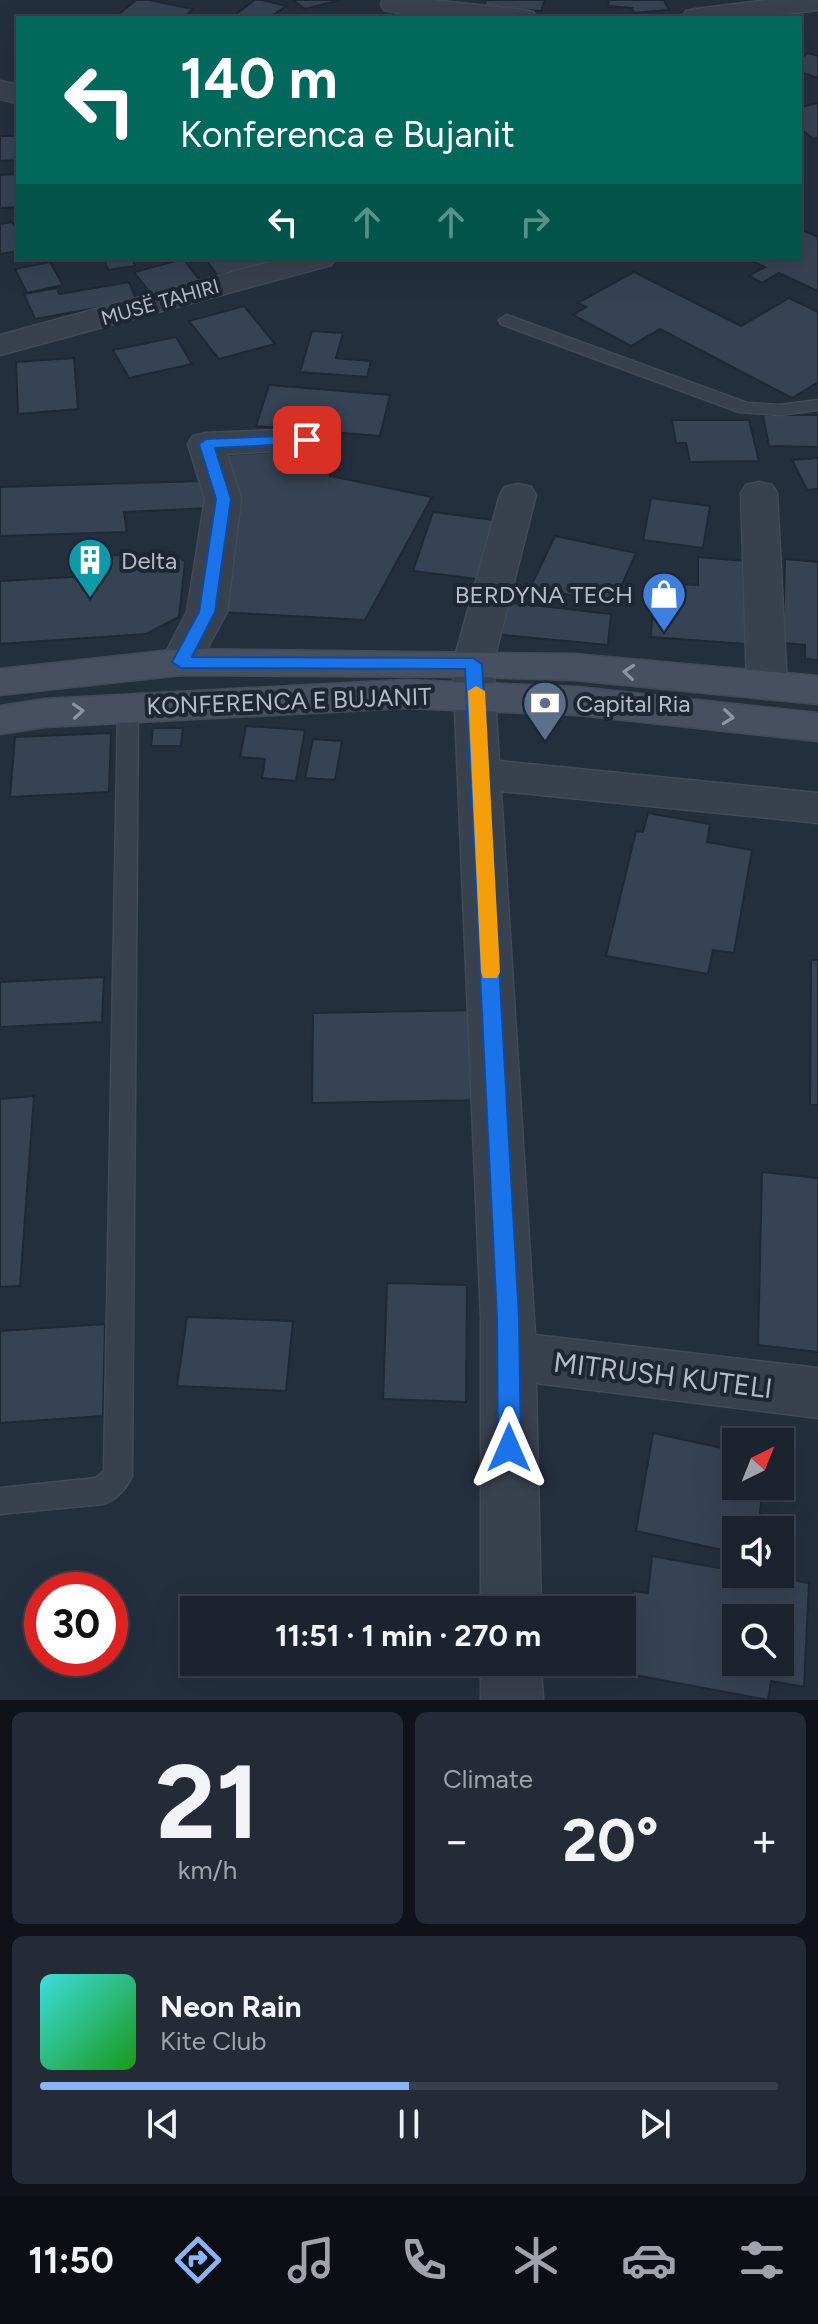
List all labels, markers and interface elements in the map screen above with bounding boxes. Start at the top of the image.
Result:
text: 140 m [180,45,338,112]
icon: left [48,48,152,152]
text: Konferenca e Bujanit [180,113,515,156]
icon: left [261,200,305,244]
icon: ahead [345,200,389,244]
icon: ahead [429,200,473,244]
icon: right [513,200,557,244]
street label: MUSË TAHIRI [98,274,222,330]
pin [273,406,341,474]
icon: arrive [285,418,329,462]
building icon: Delta [66,536,114,599]
place label: Delta [121,546,177,575]
shop icon: BERDYNA TECH [640,570,688,633]
place label: BERDYNA TECH [455,580,633,609]
one-way arrow [622,664,635,681]
bank icon: Capital Ria [521,679,569,742]
street label: KONFERENCA E BUJANIT [146,682,432,720]
place label: Capital Ria [576,689,691,718]
one-way arrow [72,703,84,720]
one-way arrow [722,708,735,725]
street label: MITRUSH KUTELI [552,1345,774,1405]
position arrow [467,1406,551,1490]
north arrow [722,1428,794,1500]
map controls [722,1428,794,1676]
button: sound [722,1516,794,1588]
speed limit sign: 30 [24,1572,128,1676]
button: search [722,1604,794,1676]
text: 11:51 · 1 min · 270 m [275,1617,541,1654]
text: 21 [155,1739,260,1864]
text: Climate [443,1763,533,1795]
text: 20° [562,1804,659,1876]
text: − [443,1814,470,1867]
text: + [751,1814,778,1867]
text: km/h [178,1854,237,1886]
text: Neon Rain [160,1988,302,2025]
text: Kite Club [160,2025,266,2057]
icon: previous [141,2102,185,2146]
icon: pause [387,2102,431,2146]
icon: next [633,2102,677,2146]
icon: directions [170,2232,226,2288]
icon: music [283,2232,339,2288]
icon: phone [396,2232,452,2288]
icon: climate [508,2232,564,2288]
icon: car [621,2232,677,2288]
icon: filters [734,2232,790,2288]
text: 11:50 [28,2239,114,2282]

